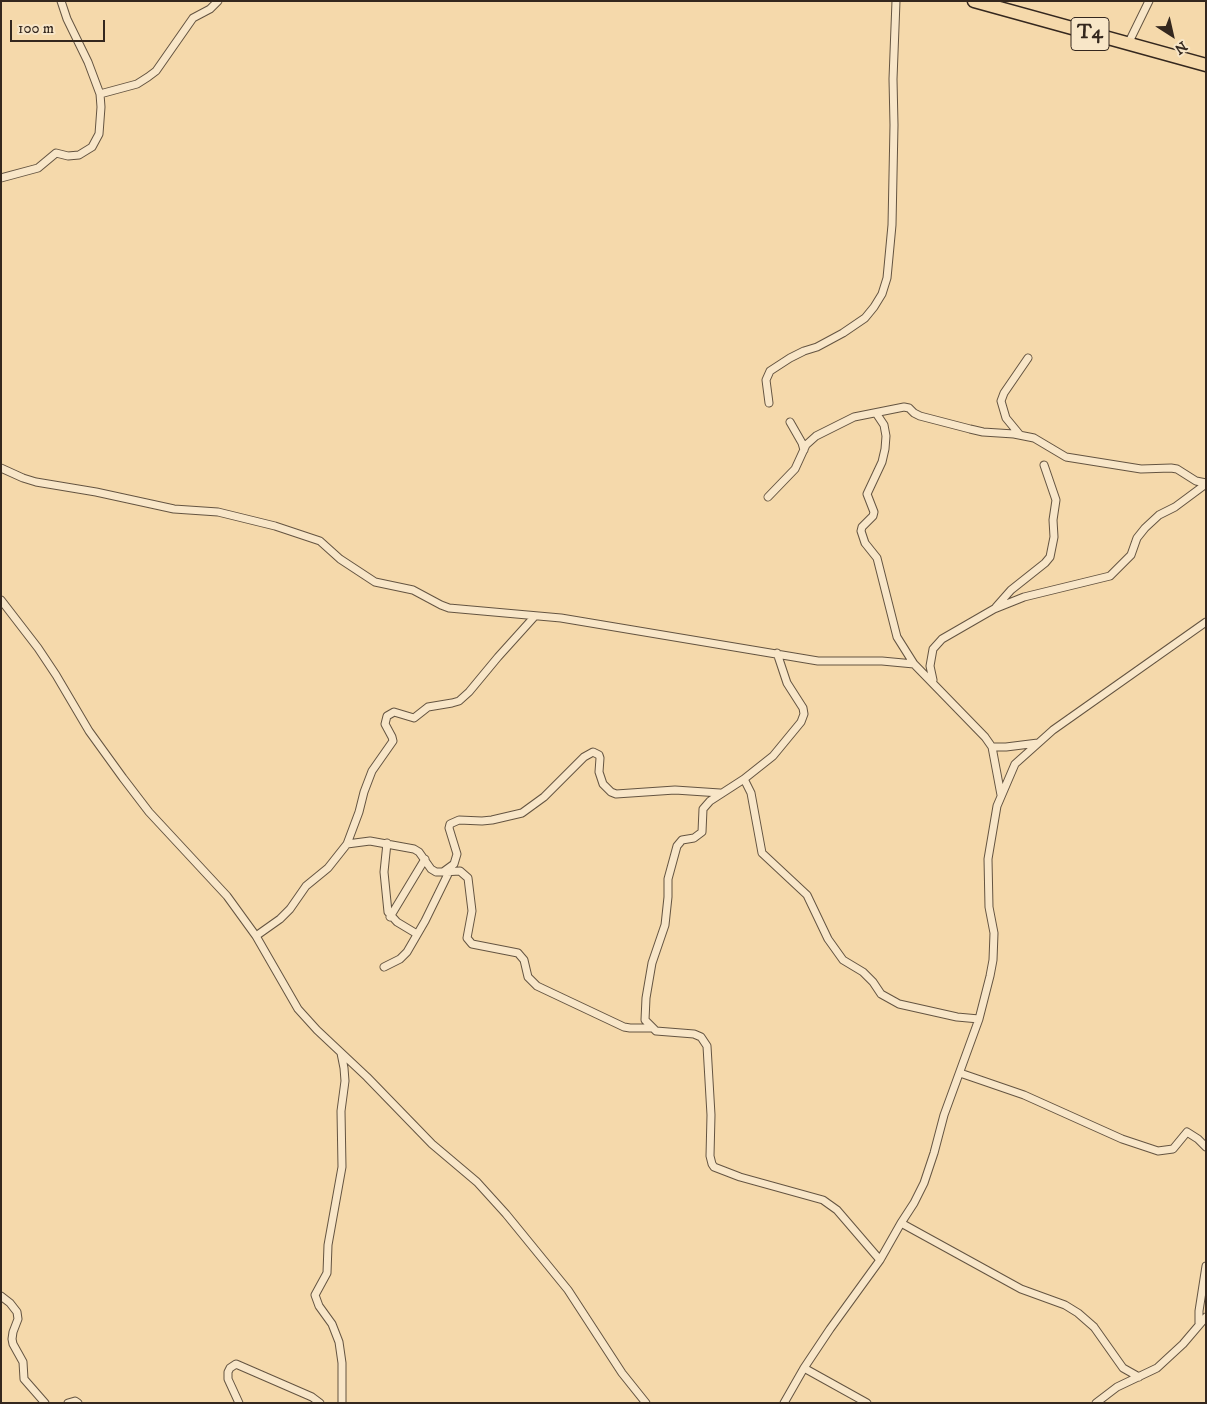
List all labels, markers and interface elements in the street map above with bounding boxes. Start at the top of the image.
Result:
scale bar [12,10,108,42]
north arrow [1147,10,1197,60]
road number: T4 [1071,18,1109,50]
text: 100 m [18,19,54,38]
text: N [1171,37,1190,58]

